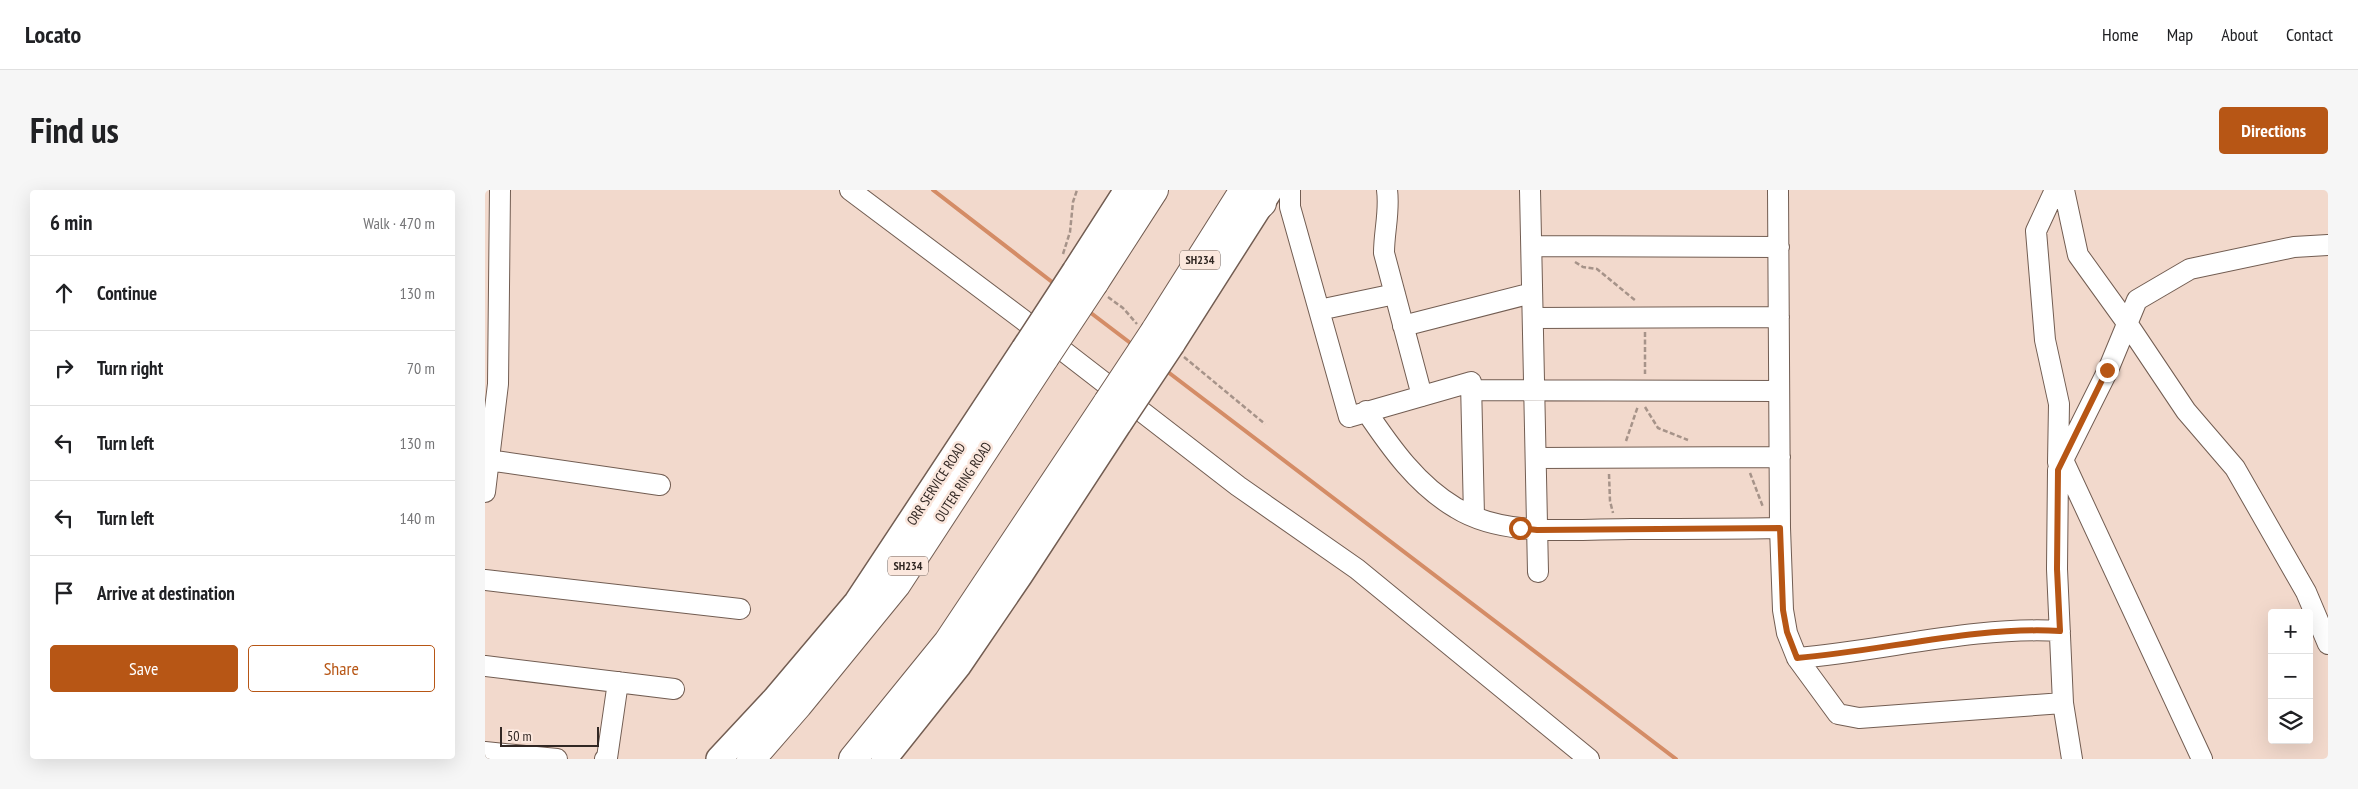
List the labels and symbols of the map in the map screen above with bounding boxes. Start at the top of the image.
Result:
road number: SH234 [1180,250,1220,270]
route end [2096,359,2119,382]
street label: ORR SERVICE ROAD [903,439,969,529]
street label: OUTER RING ROAD [930,439,996,525]
route start [1509,517,1532,540]
road number: SH234 [888,556,928,576]
scale bar [500,724,599,747]

